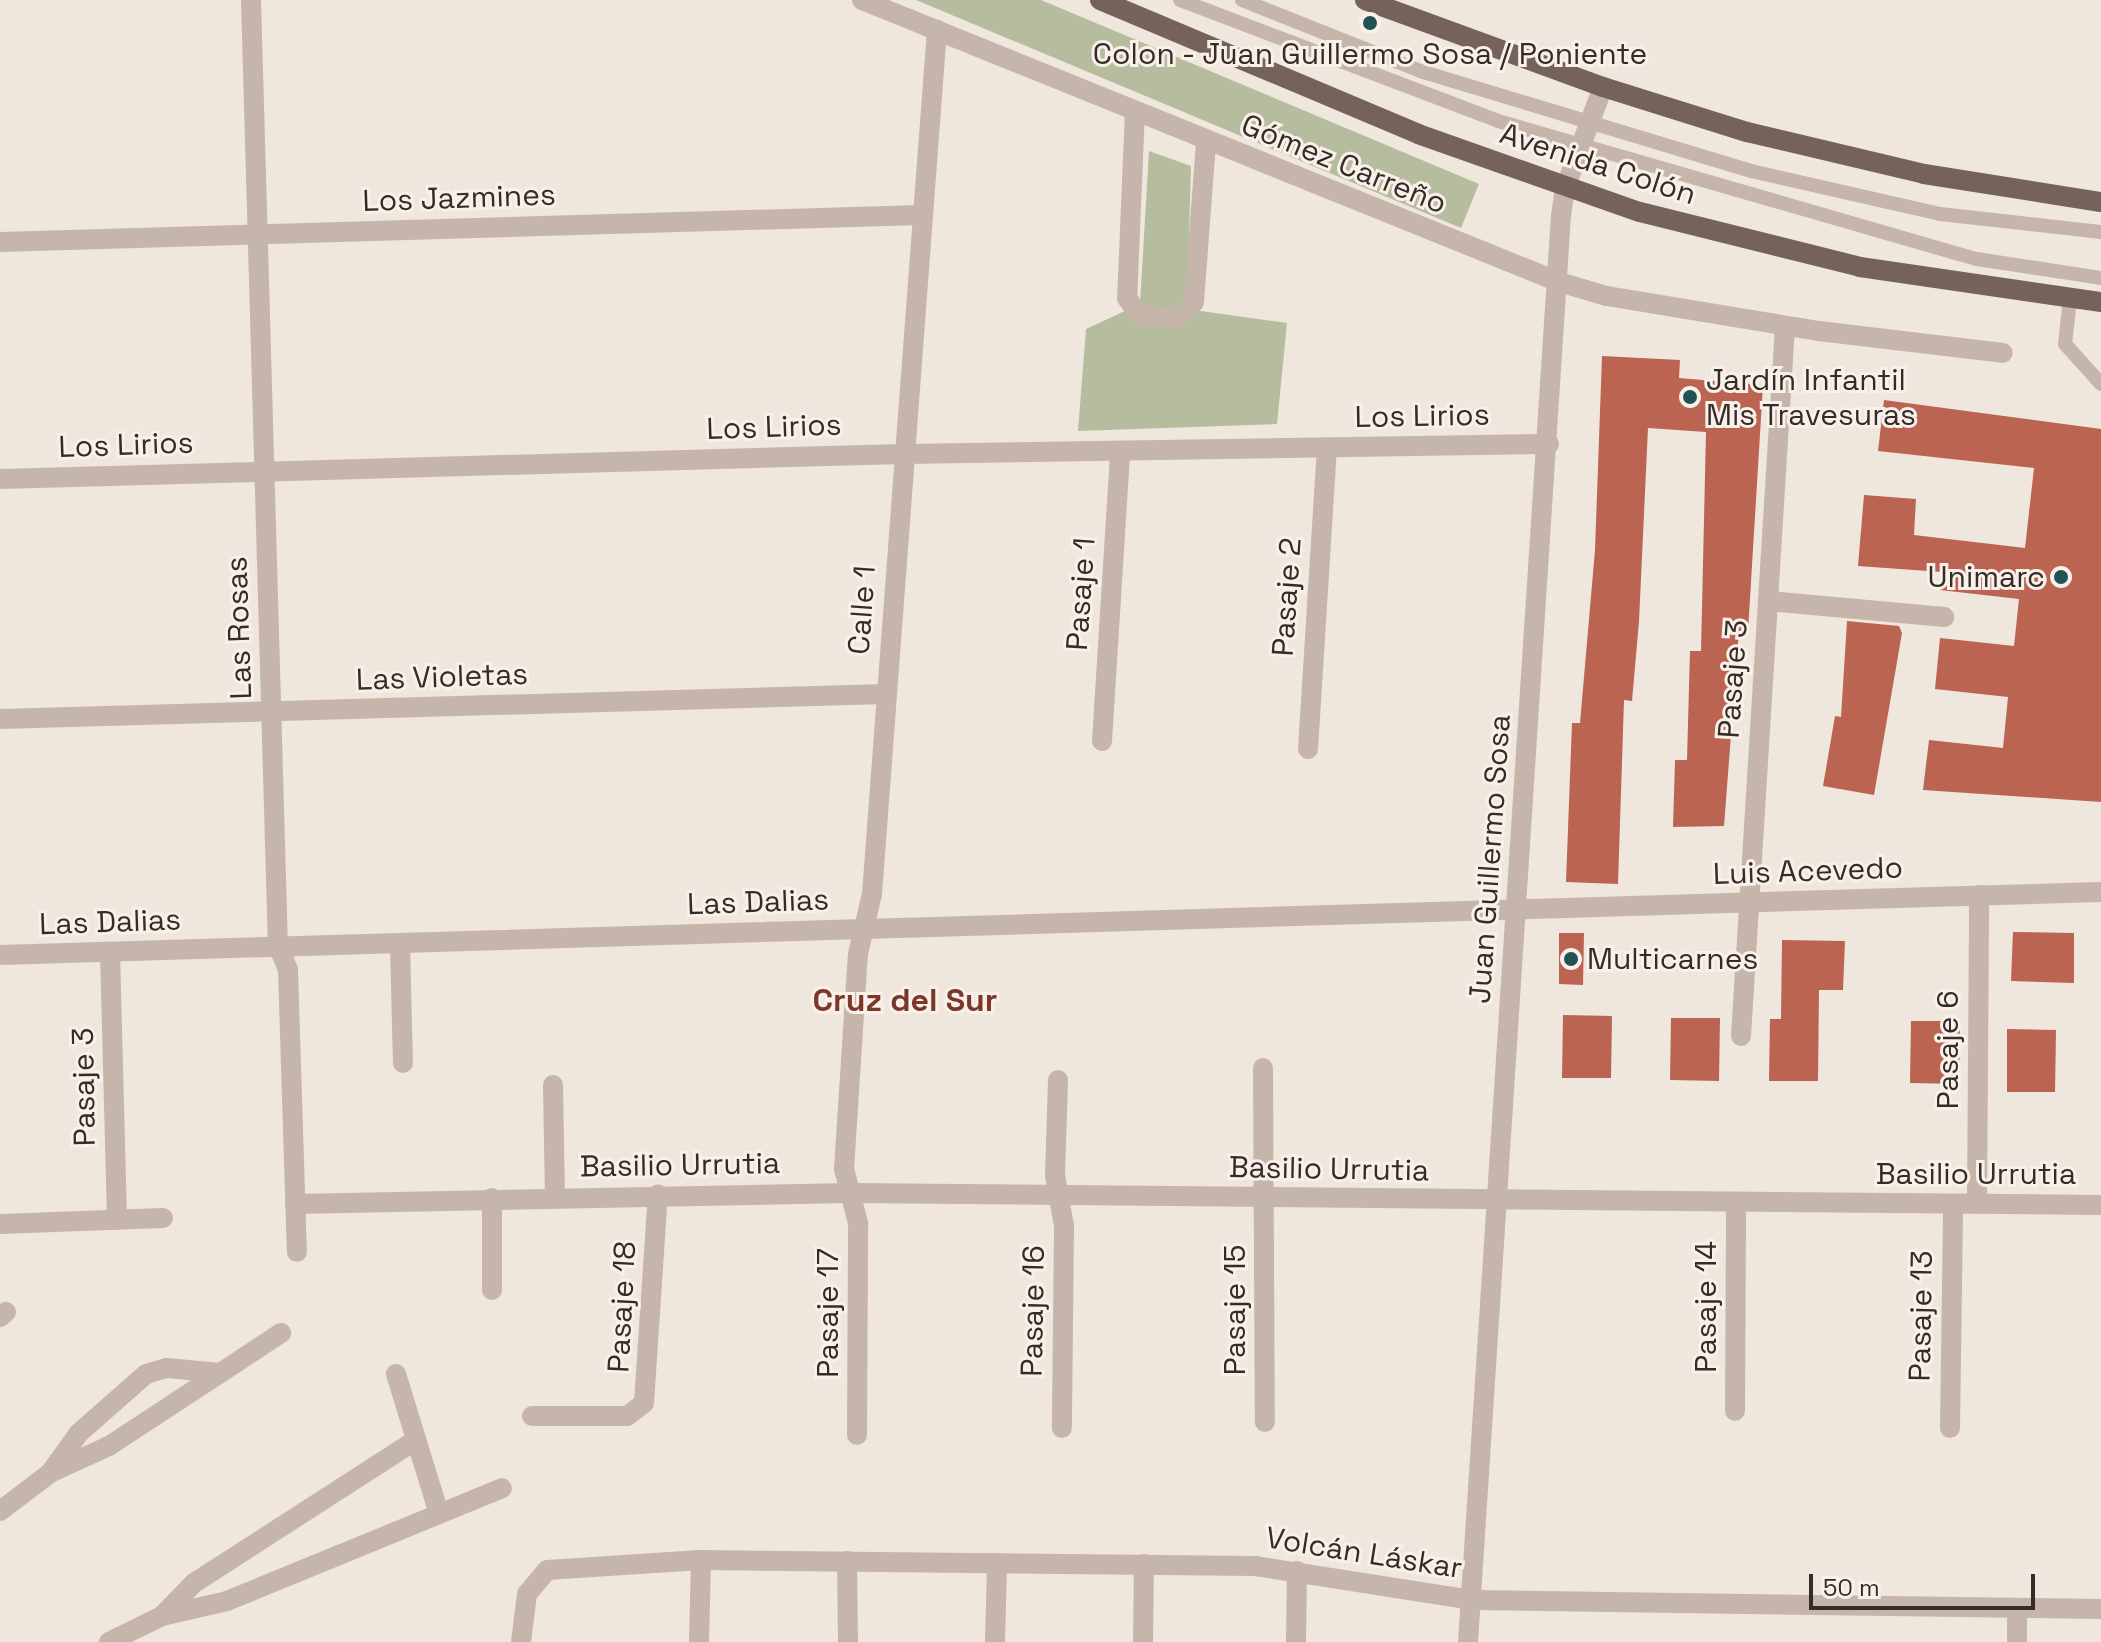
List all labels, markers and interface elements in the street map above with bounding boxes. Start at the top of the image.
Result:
marker: Colon - Juan Guillermo Sosa / Poniente [1361,14,1379,32]
place label: Colon - Juan Guillermo Sosa / Poniente [1092,36,1648,72]
street label: Gómez Carreño [1236,106,1452,222]
street label: Avenida Colón [1496,115,1700,213]
street label: Los Jazmines [362,177,556,219]
place label: Jardín Infantil Mis Travesuras [1706,362,1917,432]
marker: Jardín Infantil Mis Travesuras [1681,388,1699,406]
street label: Los Lirios [1354,397,1490,435]
street label: Los Lirios [706,407,842,447]
street label: Los Lirios [58,425,194,465]
street label: Pasaje 1 [1059,536,1103,652]
street label: Pasaje 2 [1265,537,1309,657]
street label: Las Rosas [219,556,259,700]
place label: Unimarc [1928,559,2045,595]
street label: Calle 1 [841,564,883,656]
marker: Unimarc [2052,568,2070,586]
street label: Pasaje 3 [1711,619,1755,739]
street label: Las Violetas [355,656,529,698]
street label: Juan Guillermo Sosa [1462,713,1518,1005]
street label: Luis Acevedo [1712,850,1904,892]
street label: Las Dalias [687,882,829,922]
street label: Las Dalias [39,902,181,942]
place label: Multicarnes [1587,941,1758,977]
marker: Multicarnes [1562,950,1580,968]
district label: Cruz del Sur [813,981,997,1019]
street label: Pasaje 6 [1930,991,1966,1109]
street label: Pasaje 3 [65,1027,103,1147]
street label: Basilio Urrutia [579,1145,781,1185]
street label: Basilio Urrutia [1228,1149,1430,1189]
street label: Basilio Urrutia [1876,1156,2076,1192]
street label: Pasaje 18 [601,1240,643,1374]
street label: Pasaje 14 [1688,1241,1724,1373]
street label: Pasaje 15 [1217,1244,1253,1376]
street label: Pasaje 16 [1014,1245,1052,1377]
street label: Pasaje 17 [810,1248,846,1378]
street label: Pasaje 13 [1902,1250,1940,1382]
street label: Volcán Láskar [1263,1520,1465,1586]
scale bar [1813,1558,2039,1608]
text: 50 m [1823,1572,1880,1603]

